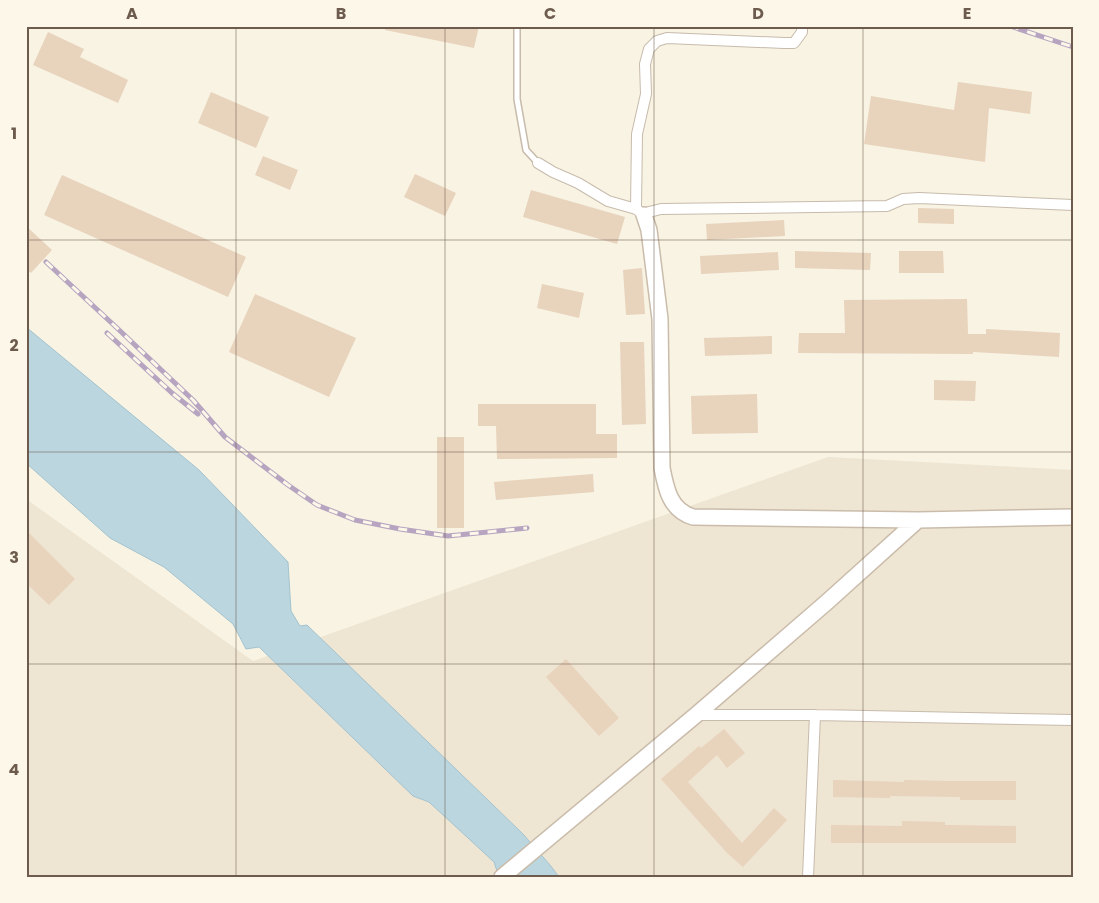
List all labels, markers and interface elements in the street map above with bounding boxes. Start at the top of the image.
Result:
text: A [126,2,138,25]
text: B [336,2,346,25]
text: C [544,2,556,25]
text: D [752,2,764,25]
text: E [963,2,971,25]
text: 1 [11,122,17,145]
text: 2 [9,334,19,357]
text: 3 [9,546,19,569]
text: 4 [9,758,20,781]

